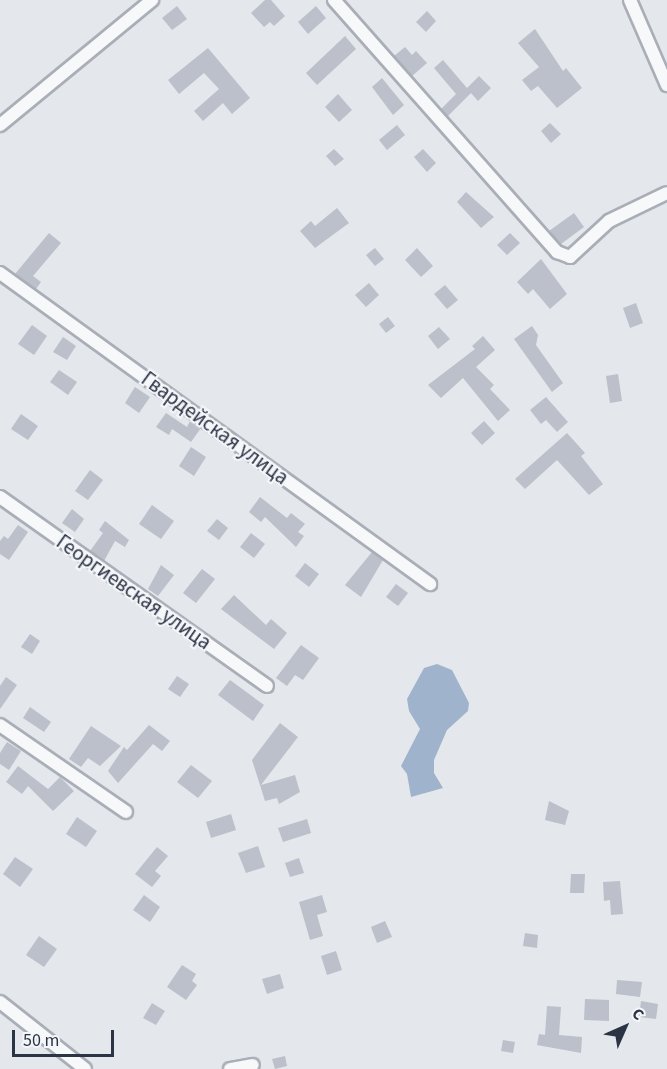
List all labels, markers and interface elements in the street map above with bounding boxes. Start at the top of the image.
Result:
street label: Гвардейская улица [136,366,294,490]
street label: Георгиевская улица [52,529,216,655]
north arrow [595,997,655,1057]
text: С [627,1003,649,1025]
scale bar [15,1018,117,1056]
text: 50 m [23,1028,59,1053]

